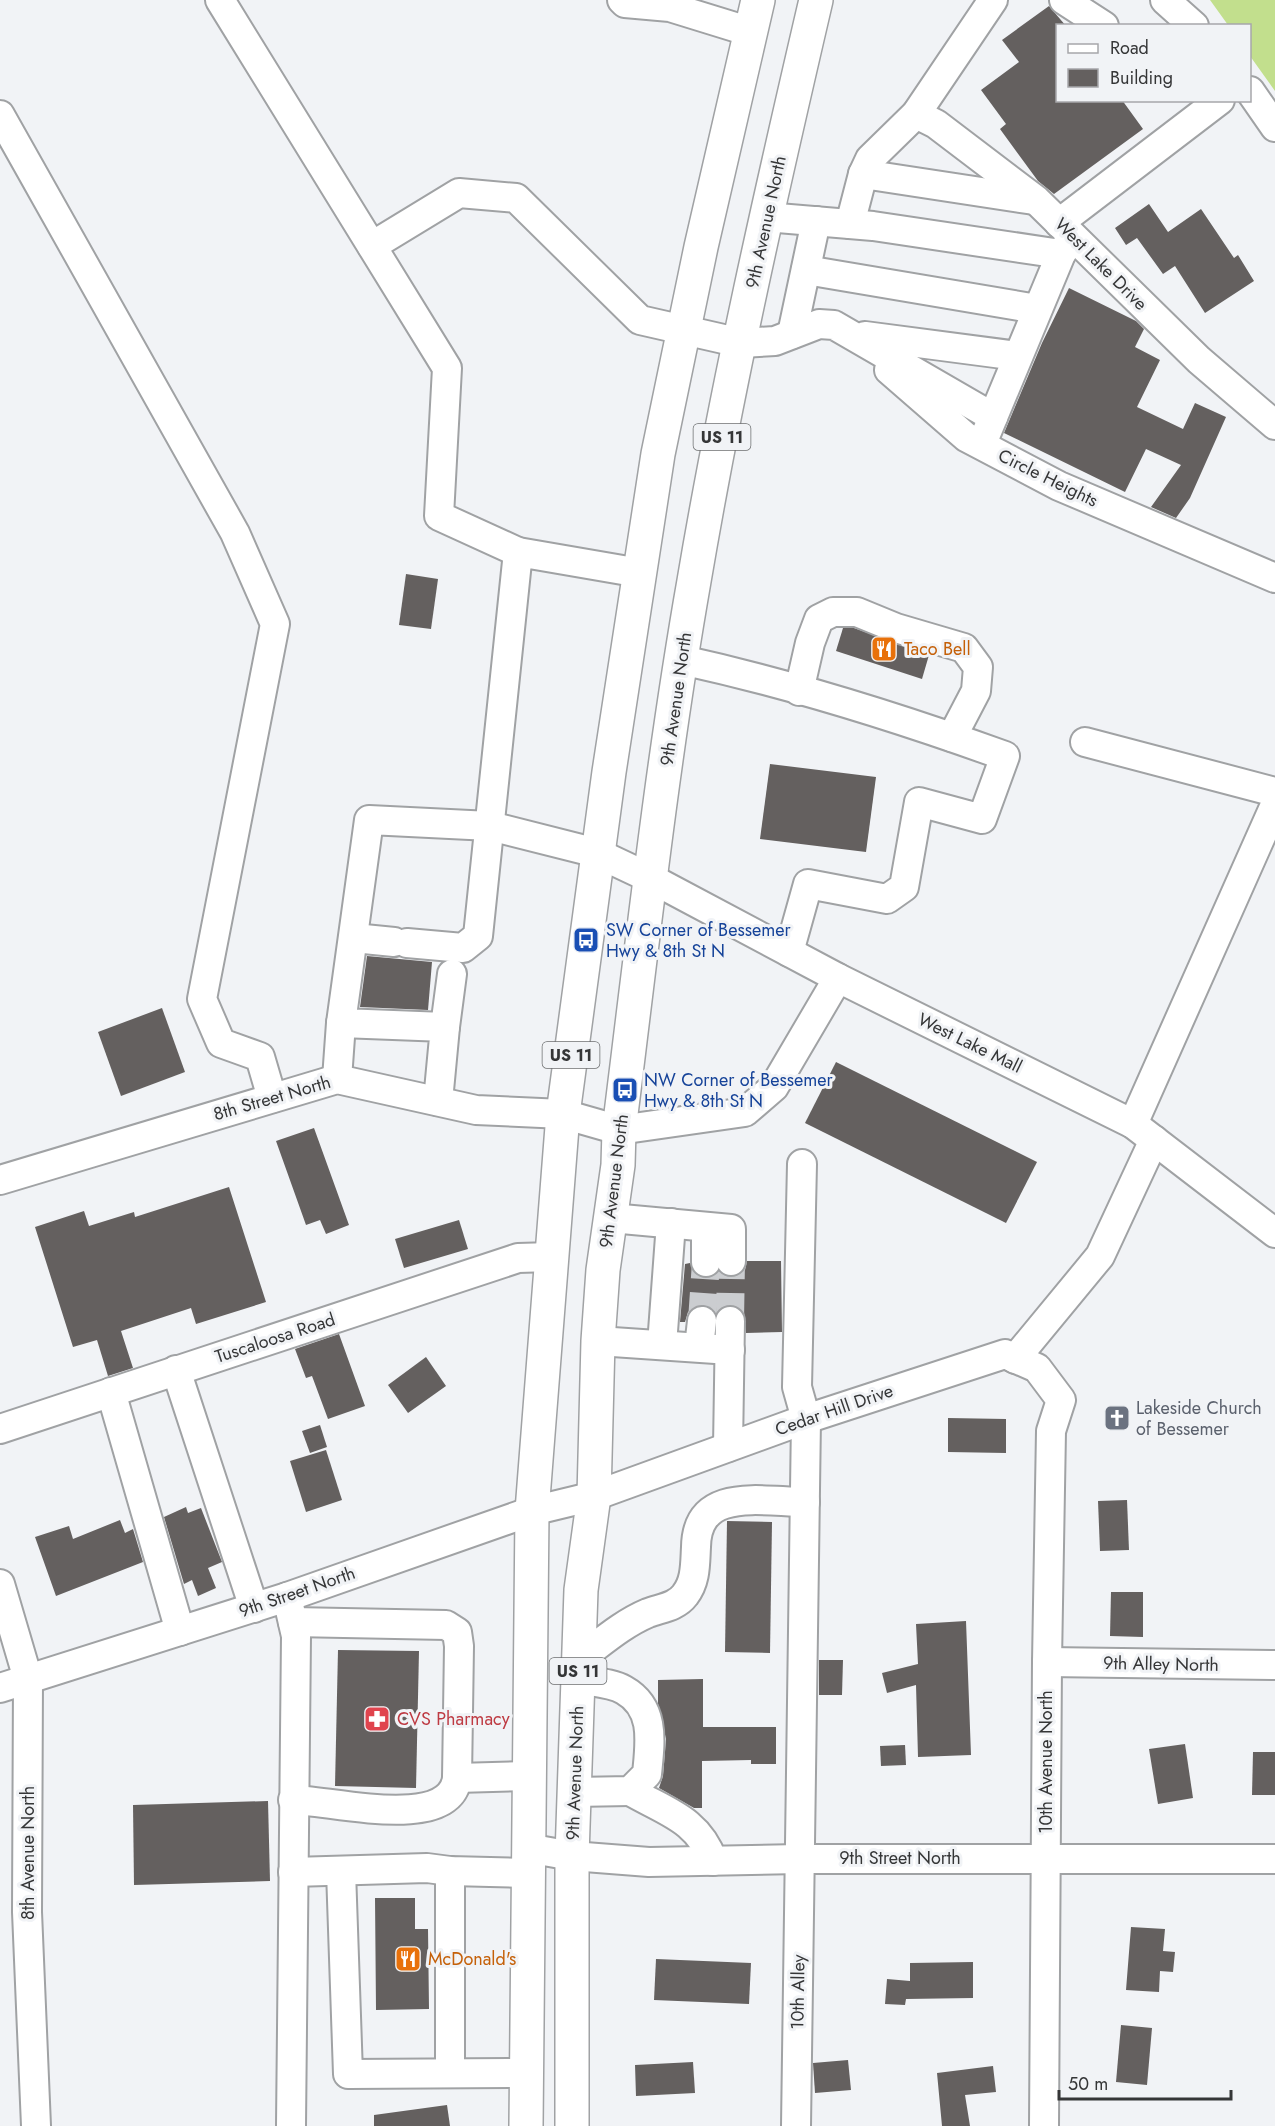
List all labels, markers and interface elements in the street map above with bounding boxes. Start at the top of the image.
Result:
legend [1056,24,1251,102]
text: Road [1110,35,1149,61]
text: Building [1110,65,1173,91]
street label: 9th Avenue North [739,153,793,291]
street label: West Lake Drive [1049,212,1153,316]
road number: US 11 [694,424,750,450]
street label: Circle Heights [994,443,1102,513]
street label: 9th Avenue North [654,630,698,768]
restaurant icon: Taco Bell [869,634,899,664]
place label: Taco Bell [904,636,971,662]
place label: SW Corner of Bessemer Hwy & 8th St N [606,917,791,964]
bus stop icon: SW Corner of Bessemer Hwy & 8th St N [571,925,601,955]
street label: West Lake Mall [913,1006,1027,1080]
road number: US 11 [542,1042,600,1068]
place label: NW Corner of Bessemer Hwy & 8th St N [644,1067,834,1114]
street label: 8th Street North [210,1069,334,1127]
bus stop icon: NW Corner of Bessemer Hwy & 8th St N [610,1075,640,1105]
street label: 9th Avenue North [593,1113,635,1249]
street label: Tuscaloosa Road [212,1306,338,1370]
street label: Cedar Hill Drive [771,1378,897,1442]
place label: Lakeside Church of Bessemer [1136,1395,1262,1442]
church icon: Lakeside Church of Bessemer [1102,1403,1132,1433]
street label: 9th Street North [235,1560,359,1624]
street label: 9th Alley North [1103,1650,1219,1678]
road number: US 11 [550,1658,606,1684]
street label: 10th Avenue North [1033,1690,1059,1834]
pharmacy icon: CVS Pharmacy [362,1704,392,1734]
street label: 9th Avenue North [560,1705,590,1841]
place label: CVS Pharmacy [397,1706,510,1732]
street label: 8th Avenue North [15,1786,41,1920]
street label: 9th Street North [839,1845,961,1871]
restaurant icon: McDonald's [393,1944,423,1974]
place label: McDonald's [428,1946,516,1972]
street label: 10th Alley [784,1954,812,2030]
scale bar [1059,2063,1232,2101]
text: 50 m [1068,2071,1108,2097]

